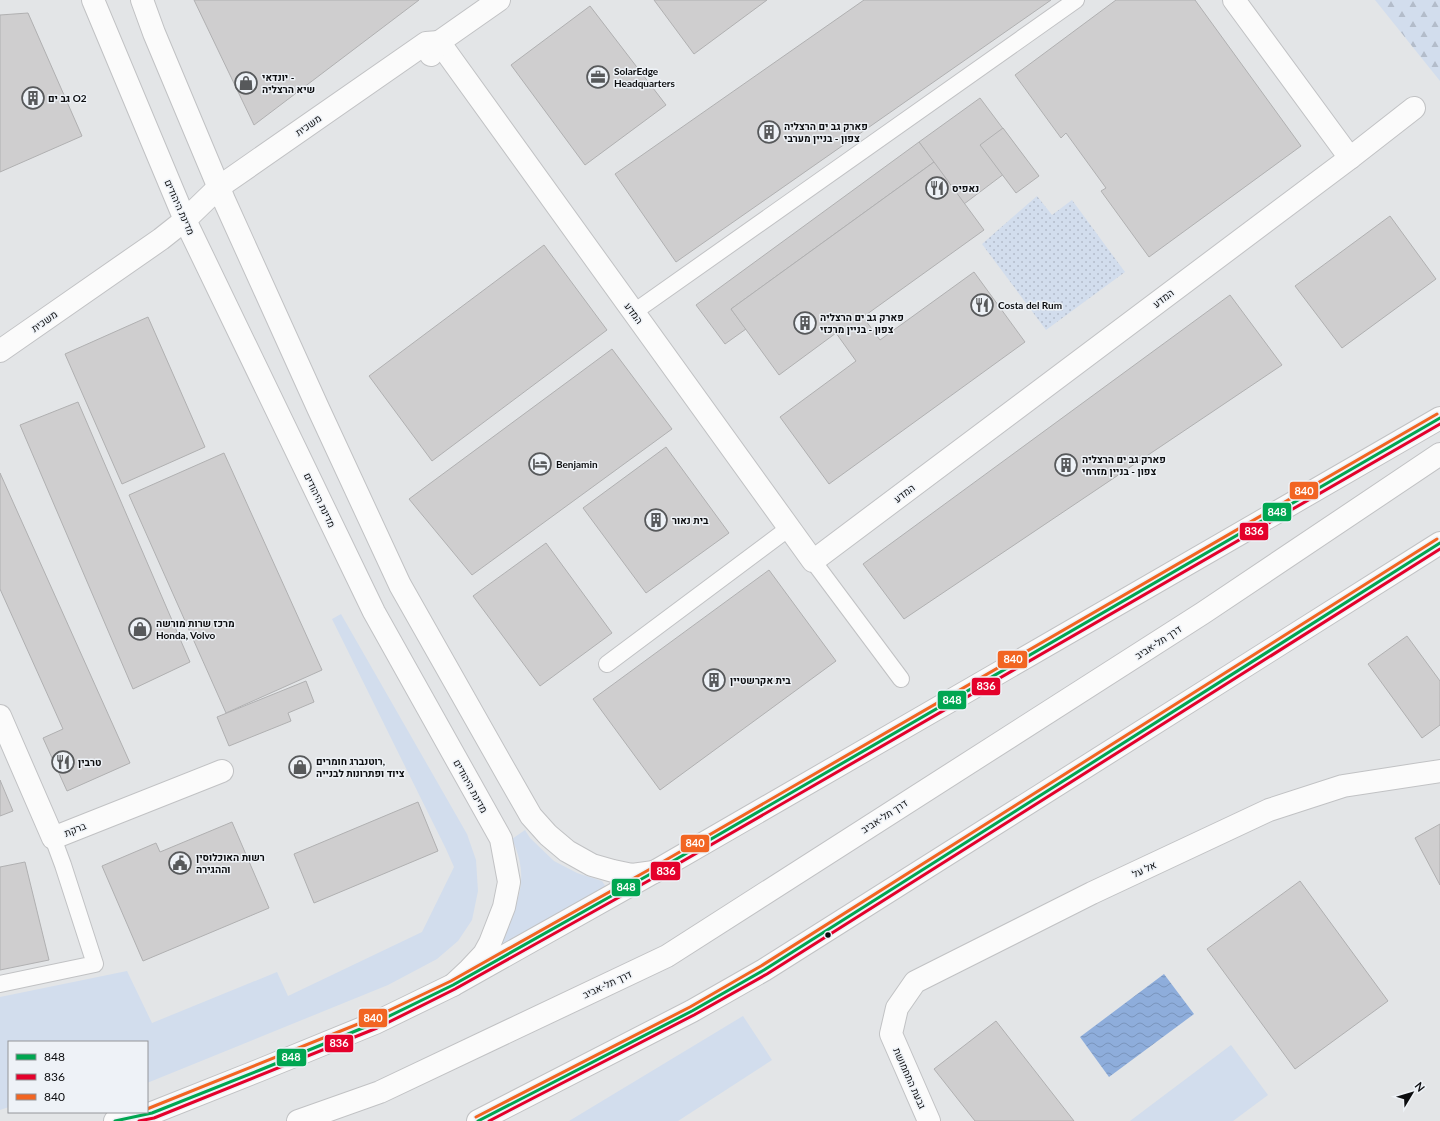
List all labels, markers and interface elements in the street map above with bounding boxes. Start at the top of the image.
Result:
office icon: SolarEdge Headquarters [585,64,611,90]
place label: SolarEdge Headquarters [614,65,675,89]
shop icon: יונדאי - שיא הרצליה [233,70,259,96]
place label: יונדאי - שיא הרצליה [262,71,315,95]
building icon: גב ים O2 [20,85,46,111]
place label: גב ים O2 [48,92,87,104]
street label: משכית [293,112,323,138]
building icon: פארק גב ים הרצליה צפון - בניין מערבי [756,119,782,145]
place label: פארק גב ים הרצליה צפון - בניין מערבי [784,120,868,144]
restaurant icon: נאפיס [924,175,950,201]
street label: מדינת היהודים [162,177,198,237]
place label: נאפיס [952,182,979,194]
street label: המדע [1150,286,1176,310]
restaurant icon: Costa del Rum [969,292,995,318]
place label: Costa del Rum [998,299,1062,311]
street label: המדע [622,300,646,326]
street label: משכית [29,308,59,334]
building icon: פארק גב ים הרצליה צפון - בניין מרכזי [792,310,818,336]
place label: פארק גב ים הרצליה צפון - בניין מרכזי [820,311,904,335]
hotel icon: Benjamin [527,451,553,477]
building icon: פארק גב ים הרצליה צפון - בניין מזרחי [1053,452,1079,478]
place label: פארק גב ים הרצליה צפון - בניין מזרחי [1082,453,1166,477]
place label: Benjamin [556,458,598,470]
street label: מדינת היהודים [302,471,338,529]
street label: המדע [891,481,917,505]
line badge: 840 [1289,481,1319,500]
text: 840 [1294,484,1314,497]
line badge: 848 [1262,502,1292,522]
text: 848 [1267,505,1287,518]
building icon: בית נאור [643,507,669,533]
place label: בית נאור [672,514,709,526]
line badge: 836 [1239,522,1269,541]
text: 836 [1244,524,1264,537]
shop icon: מרכז שרות מורשה Honda, Volvo [127,616,153,642]
place label: מרכז שרות מורשה Honda, Volvo [156,617,235,641]
street label: דרך תל-אביב [1133,623,1183,661]
line badge: 840 [997,650,1028,669]
text: 840 [1003,652,1023,665]
building icon: בית אקרשטיין [701,667,727,693]
place label: בית אקרשטיין [730,674,791,686]
line badge: 836 [971,677,1001,696]
text: 836 [976,679,996,692]
line badge: 848 [937,690,967,710]
text: 848 [942,693,962,706]
restaurant icon: טרבין [50,749,76,775]
shop icon: רוטנברג חומרים, ציוד ופתרונות לבנייה [287,754,313,780]
place label: רוטנברג חומרים, ציוד ופתרונות לבנייה [316,755,405,779]
place label: טרבין [78,756,101,768]
street label: מדינת היהודים [451,757,491,815]
street label: דרך תל-אביב [859,797,909,835]
street label: ברקת [62,819,88,839]
line badge: 840 [680,834,710,853]
text: 840 [685,836,705,849]
public building icon: רשות האוכלוסין וההגירה [167,850,193,876]
place label: רשות האוכלוסין וההגירה [196,851,265,875]
street label: אל על [1130,858,1158,880]
line badge: 836 [650,861,681,881]
text: 836 [656,864,676,877]
line badge: 848 [611,878,641,897]
text: 848 [616,880,636,893]
unlabelled marker [823,930,833,940]
street label: דרך תל-אביב [581,967,633,1001]
line badge: 840 [358,1008,388,1028]
text: 840 [363,1011,383,1024]
line badge: 836 [324,1034,354,1053]
text: 836 [329,1036,349,1049]
legend [8,1041,148,1113]
street label: גבעת התחמושת [891,1046,929,1110]
line badge: 848 [276,1048,307,1067]
text: 848 [44,1049,65,1064]
text: 848 [281,1050,301,1063]
text: 836 [44,1069,65,1084]
north arrow [1392,1073,1432,1113]
text: N [1413,1079,1428,1094]
text: 840 [44,1089,65,1104]

